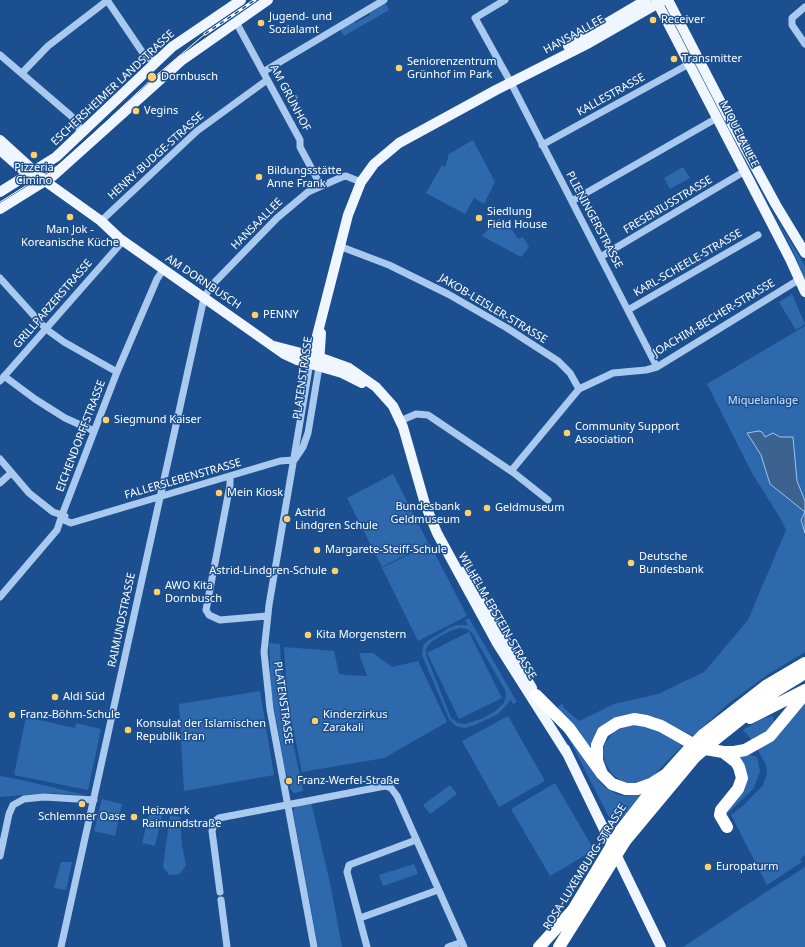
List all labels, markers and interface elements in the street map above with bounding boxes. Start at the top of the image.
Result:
place label: Jugend- und Sozialamt [269,10,332,36]
street label: HANSAALLEE [541,13,607,57]
place label: Receiver [661,13,705,27]
marker: Receiver [648,15,658,25]
marker: Jugend- und Sozialamt [256,18,266,28]
street label: ESCHERSHEIMER LANDSTRASSE [49,27,177,149]
place label: Transmitter [682,52,742,66]
marker: Transmitter [669,54,679,64]
place label: Seniorenzentrum Grünhof im Park [407,55,497,81]
street label: AM GRÜNHOF [267,62,313,134]
marker: Seniorenzentrum Grünhof im Park [394,63,404,73]
place label: Dornbusch [161,70,218,84]
marker: Dornbusch [146,71,158,83]
street label: KALLESTRASSE [575,71,647,119]
street label: MIQUELALLEE [717,98,761,170]
place label: Vegins [144,104,178,118]
marker: Vegins [131,106,141,116]
street label: HENRY-BUDGE-STRASSE [105,109,207,203]
marker: Pizzeria Cimino [29,150,39,160]
place label: Pizzeria Cimino [14,161,54,187]
place label: Bildungsstätte Anne Frank [267,164,342,190]
street label: PLIENINGERSTRASSE [563,169,625,271]
marker: Bildungsstätte Anne Frank [254,172,264,182]
street label: FRESENIUSSTRASSE [621,173,715,237]
street label: HANSAALLEE [229,196,285,252]
place label: Siedlung Field House [487,205,547,231]
marker: Man Jok - Koreanische Küche [65,212,75,222]
marker: Siedlung Field House [474,213,484,223]
place label: Man Jok - Koreanische Küche [21,223,119,249]
street label: KARL-SCHEELE-STRASSE [631,227,745,299]
street label: AM DORNBUSCH [163,252,243,312]
street label: GRILLPARZERSTRASSE [11,257,95,351]
street label: JAKOB-LEISLER-STRASSE [436,271,550,347]
street label: JOACHIM-BECHER-STRASSE [651,276,777,360]
place label: PENNY [263,308,299,322]
marker: PENNY [250,310,260,320]
street label: PLATENSTRASSE [291,336,315,420]
street label: EICHENDORFFSTRASSE [54,378,108,494]
park label: Miquelanlage [728,394,798,408]
place label: Siegmund Kaiser [114,413,201,427]
marker: Siegmund Kaiser [101,415,111,425]
place label: Community Support Association [575,420,680,446]
marker: Community Support Association [562,428,572,438]
street label: FALLERSLEBENSTRASSE [123,456,243,502]
place label: Mein Kiosk [227,486,283,500]
marker: Mein Kiosk [214,488,224,498]
place label: Bundesbank Geldmuseum [391,500,460,526]
place label: Geldmuseum [495,501,564,515]
marker: Geldmuseum [482,503,492,513]
place label: Astrid Lindgren Schule [295,506,378,532]
marker: Bundesbank Geldmuseum [463,508,473,518]
marker: Astrid Lindgren Schule [282,514,292,524]
place label: Margarete-Steiff-Schule [325,543,447,557]
marker: Margarete-Steiff-Schule [312,545,322,555]
street label: WILHELM-EPSTEIN-STRASSE [455,550,539,682]
place label: Deutsche Bundesbank [639,550,704,576]
marker: Deutsche Bundesbank [626,558,636,568]
place label: Astrid-Lindgren-Schule [209,564,327,578]
marker: Astrid-Lindgren-Schule [330,566,340,576]
street label: RAIMUNDSTRASSE [106,572,138,668]
place label: AWO Kita Dornbusch [165,579,222,605]
marker: AWO Kita Dornbusch [152,587,162,597]
place label: Kita Morgenstern [316,628,406,642]
marker: Kita Morgenstern [303,630,313,640]
street label: PLATENSTRASSE [271,661,295,745]
place label: Aldi Süd [63,690,105,704]
marker: Aldi Süd [50,692,60,702]
place label: Franz-Böhm-Schule [20,708,120,722]
place label: Kinderzirkus Zarakali [323,708,387,734]
marker: Franz-Böhm-Schule [7,710,17,720]
marker: Kinderzirkus Zarakali [310,716,320,726]
place label: Konsulat der Islamischen Republik Iran [136,717,266,743]
marker: Konsulat der Islamischen Republik Iran [123,725,133,735]
place label: Franz-Werfel-Straße [297,774,399,788]
marker: Franz-Werfel-Straße [284,776,294,786]
marker: Schlemmer Oase [77,799,87,809]
street label: ROSA-LUXEMBURG-STRASSE [541,802,629,932]
place label: Heizwerk Raimundstraße [142,804,221,830]
place label: Schlemmer Oase [38,810,126,824]
marker: Heizwerk Raimundstraße [129,812,139,822]
place label: Europaturm [716,860,778,874]
marker: Europaturm [703,862,713,872]

